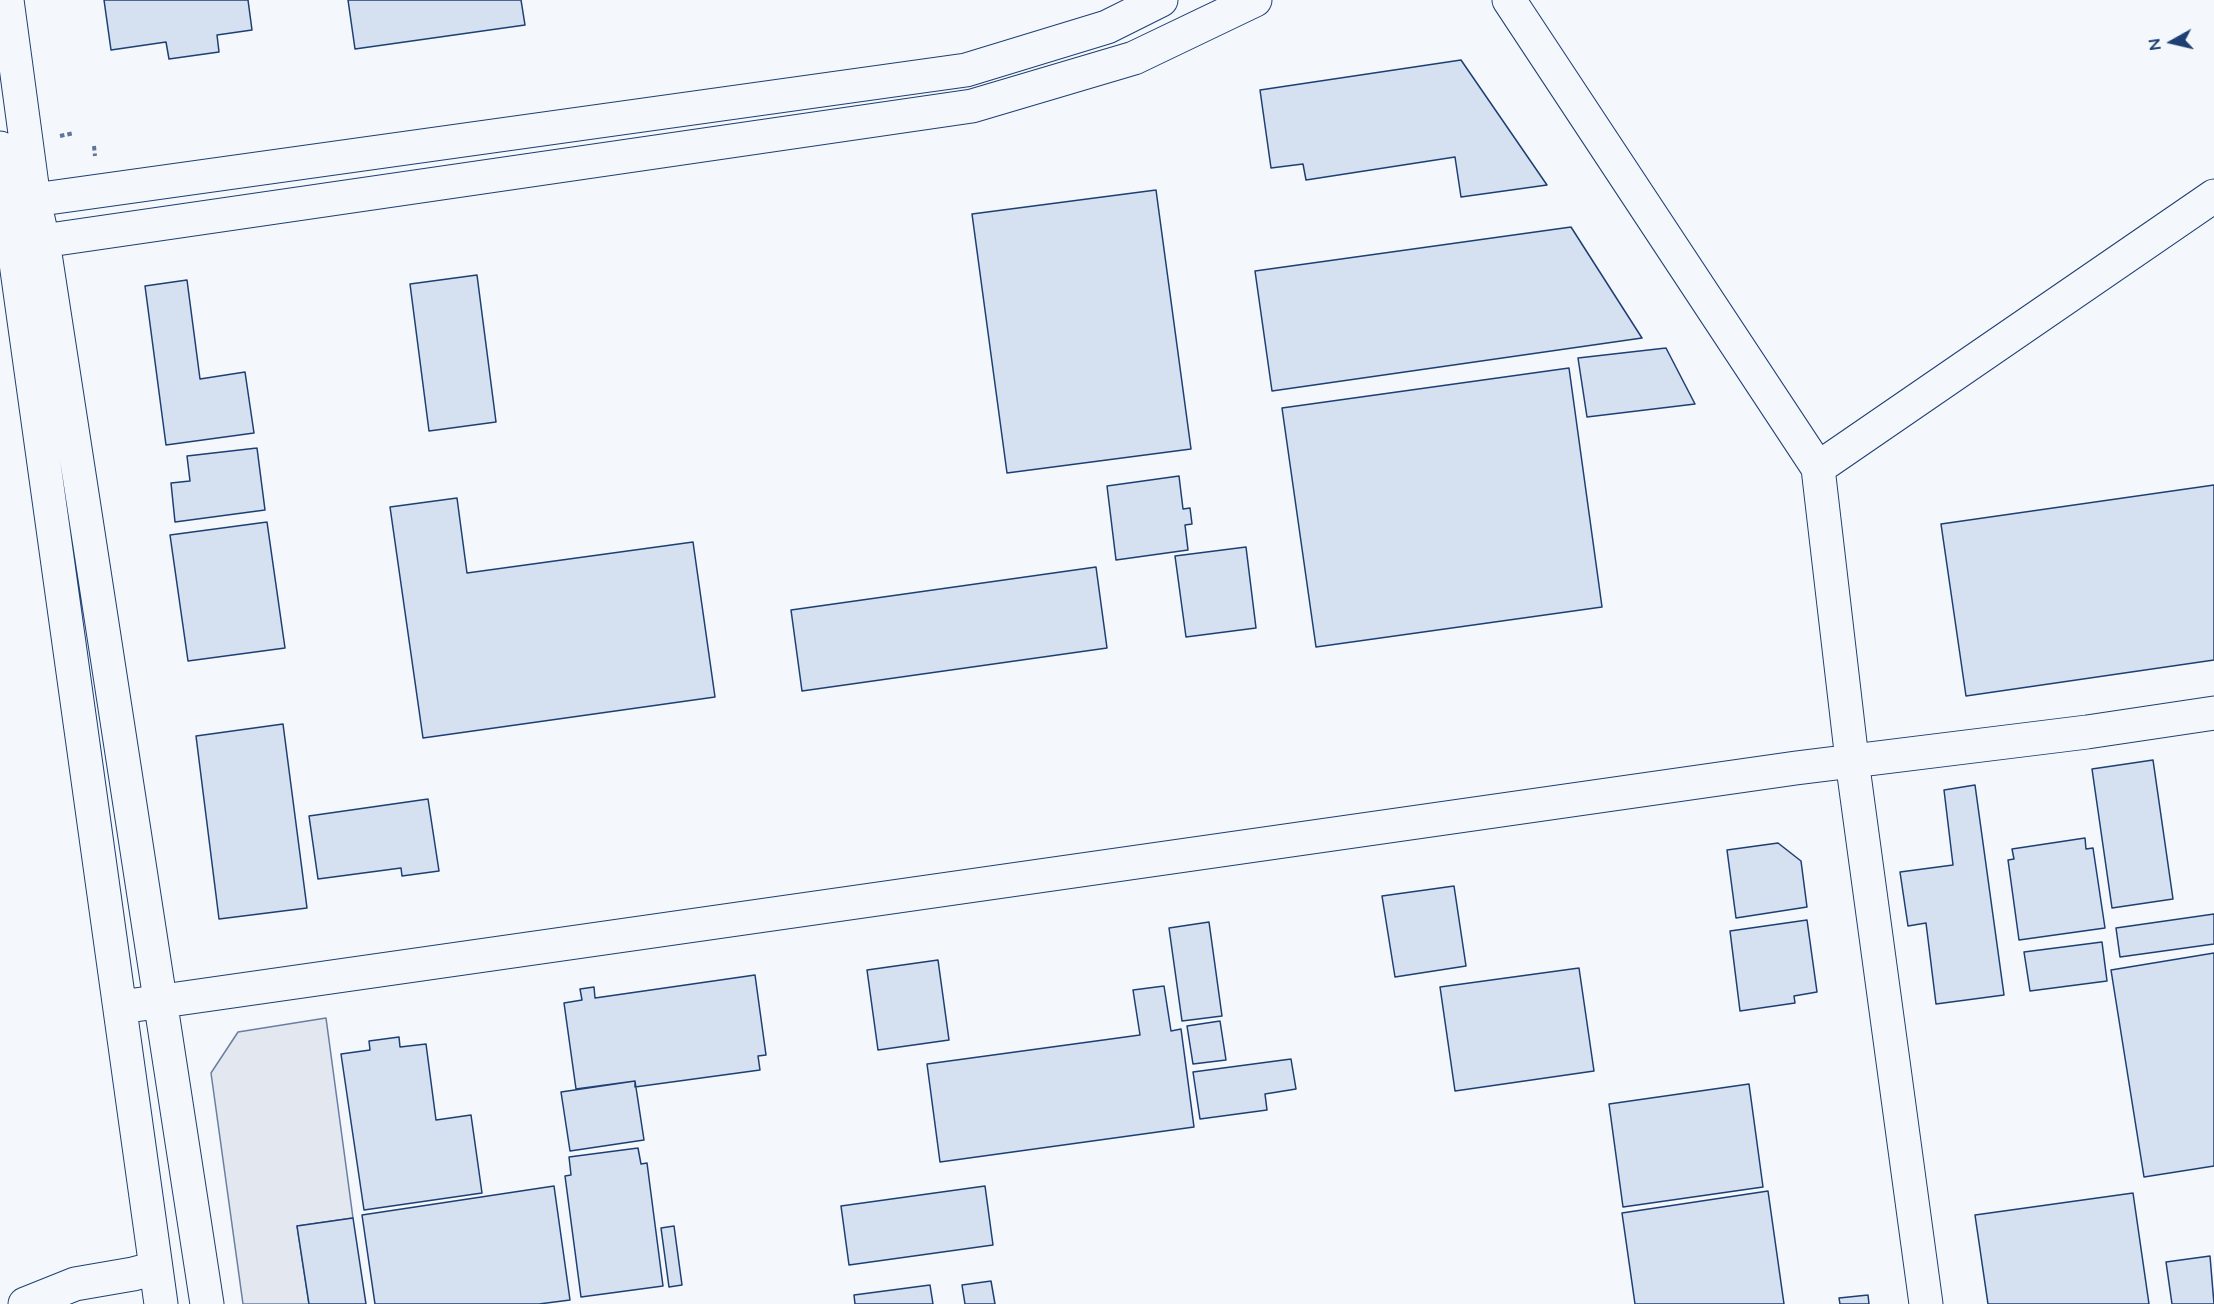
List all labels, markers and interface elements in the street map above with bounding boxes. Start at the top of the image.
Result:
north arrow [2142,12,2202,72]
text: N [2143,37,2164,52]

